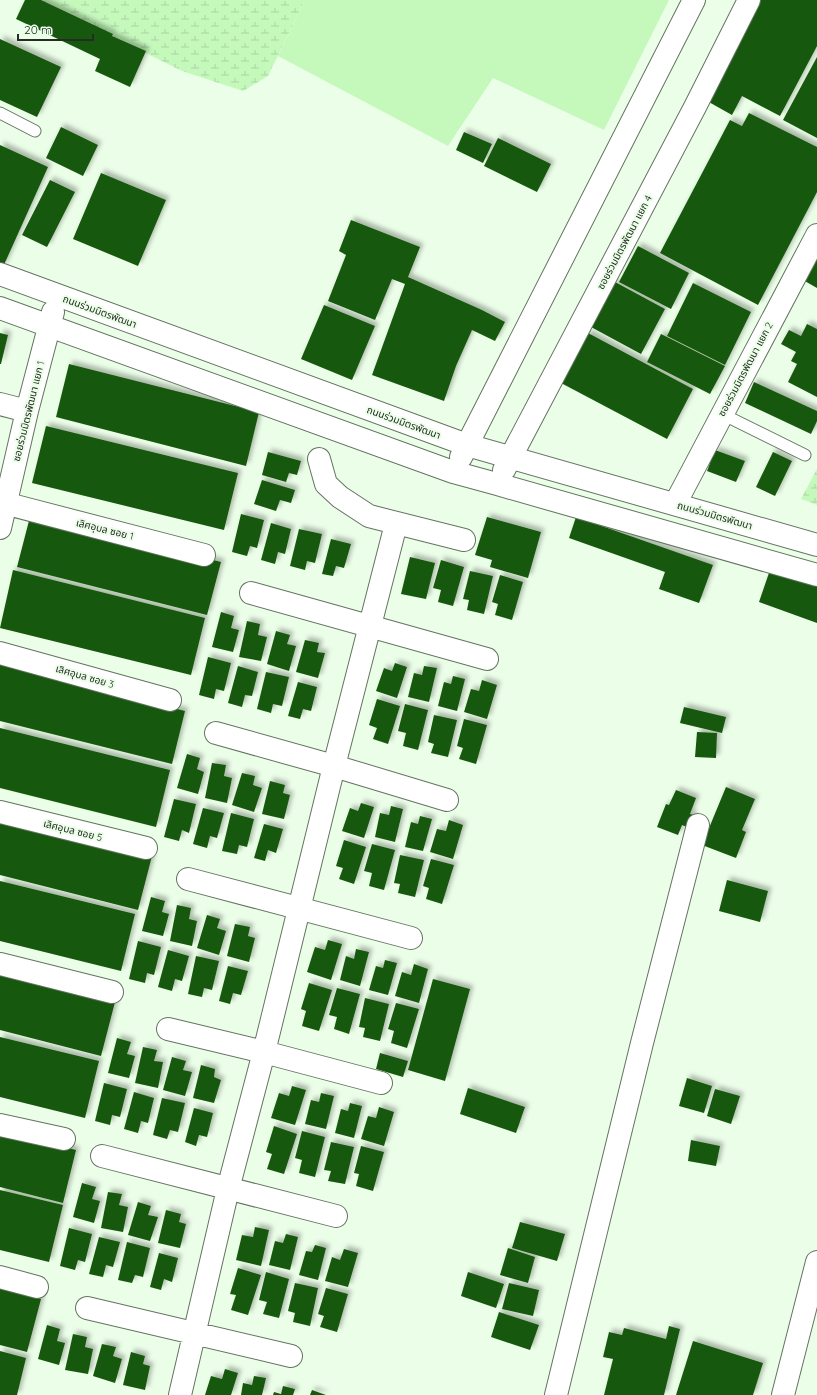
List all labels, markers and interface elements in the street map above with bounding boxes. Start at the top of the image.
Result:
scale bar [18,16,93,42]
text: 20 m [24,22,52,37]
street label: ซอยร่วมมิตรพัฒนา แยก 4 [594,193,655,292]
street label: ถนนร่วมมิตรพัฒนา [61,292,139,331]
street label: ซอยร่วมมิตรพัฒนา แยก 2 [715,319,776,419]
street label: ซอยร่วมมิตรพัฒนา แยก 1 [10,359,47,463]
street label: ถนนร่วมมิตรพัฒนา [365,403,443,442]
street label: ถนนร่วมมิตรพัฒนา [676,499,754,532]
street label: เลิศอุบล ซอย 1 [75,516,135,543]
street label: เลิศอุบล ซอย 3 [54,662,116,691]
street label: เลิศอุบล ซอย 5 [42,817,104,844]

